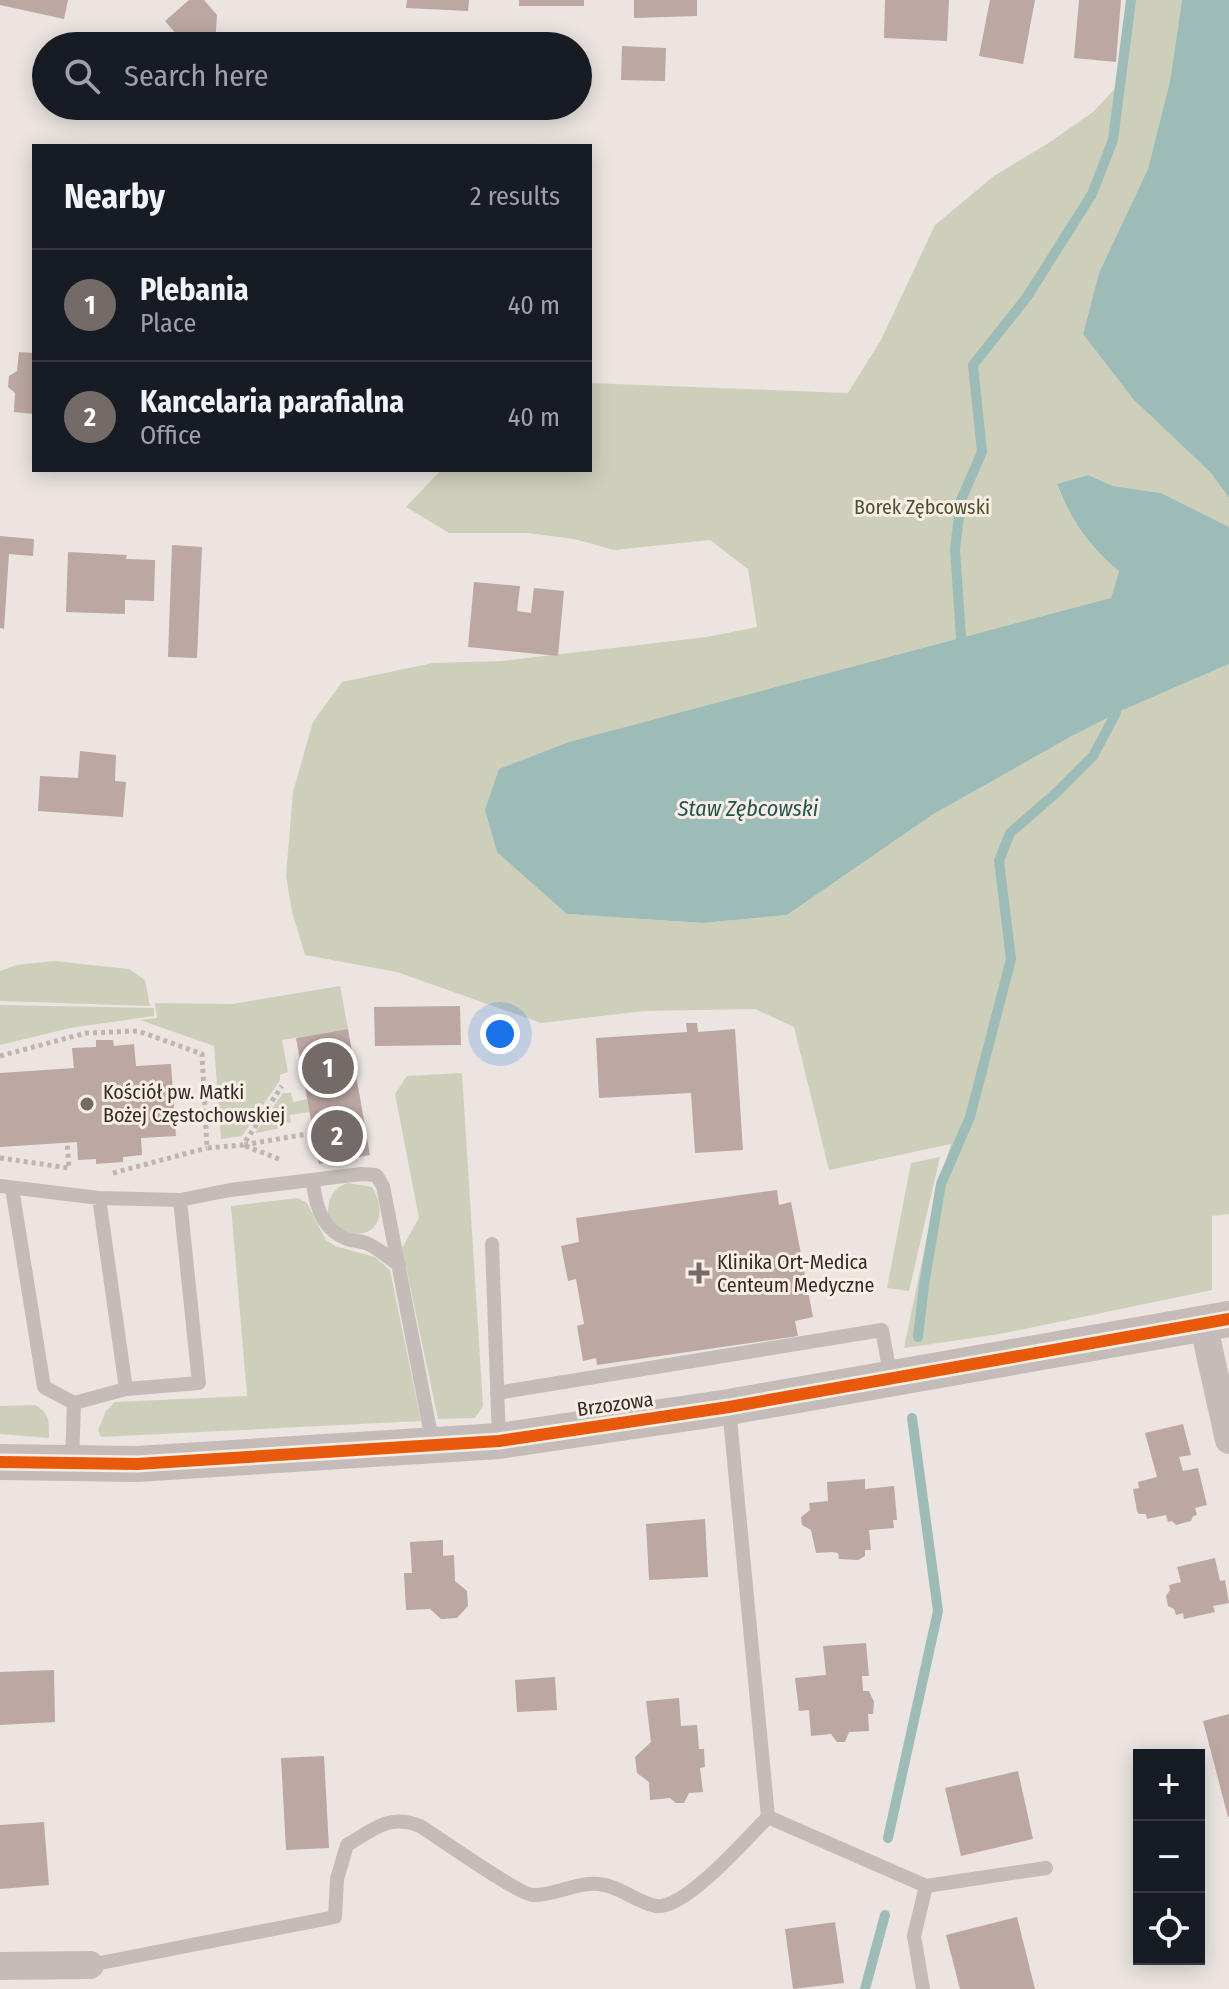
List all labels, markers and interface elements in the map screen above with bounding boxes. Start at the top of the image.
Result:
search box [32,32,592,120]
icon: search [60,54,104,98]
text: Search here [124,58,269,94]
text: Nearby [64,176,165,217]
text: 2 results [470,181,560,212]
text: Plebania [140,272,249,308]
text: 1 [85,290,96,321]
text: 40 m [508,290,560,321]
text: Place [140,308,196,339]
text: Kancelaria parafialna [140,384,404,420]
text: 2 [84,402,96,433]
text: 40 m [508,402,560,433]
text: Office [140,420,201,451]
park label: Borek Zębcowski [854,495,990,519]
water label: Staw Zębcowski [677,795,819,822]
your location [480,1014,520,1054]
pin: 1 [302,1038,354,1098]
place label: Kościół pw. Matki Bożej Częstochowskiej [103,1080,285,1127]
marker: Kościół pw. Matki Bożej Częstochowskiej [78,1095,96,1113]
pin: 2 [311,1106,363,1166]
place label: Klinika Ort-Medica Centeum Medyczne [717,1250,874,1297]
marker: Klinika Ort-Medica Centeum Medyczne [688,1262,710,1284]
street label: Brzozowa [575,1387,655,1421]
map controls [1133,1749,1205,1965]
button: + [1133,1749,1205,1821]
button: − [1133,1821,1205,1893]
button: locate [1133,1893,1205,1965]

